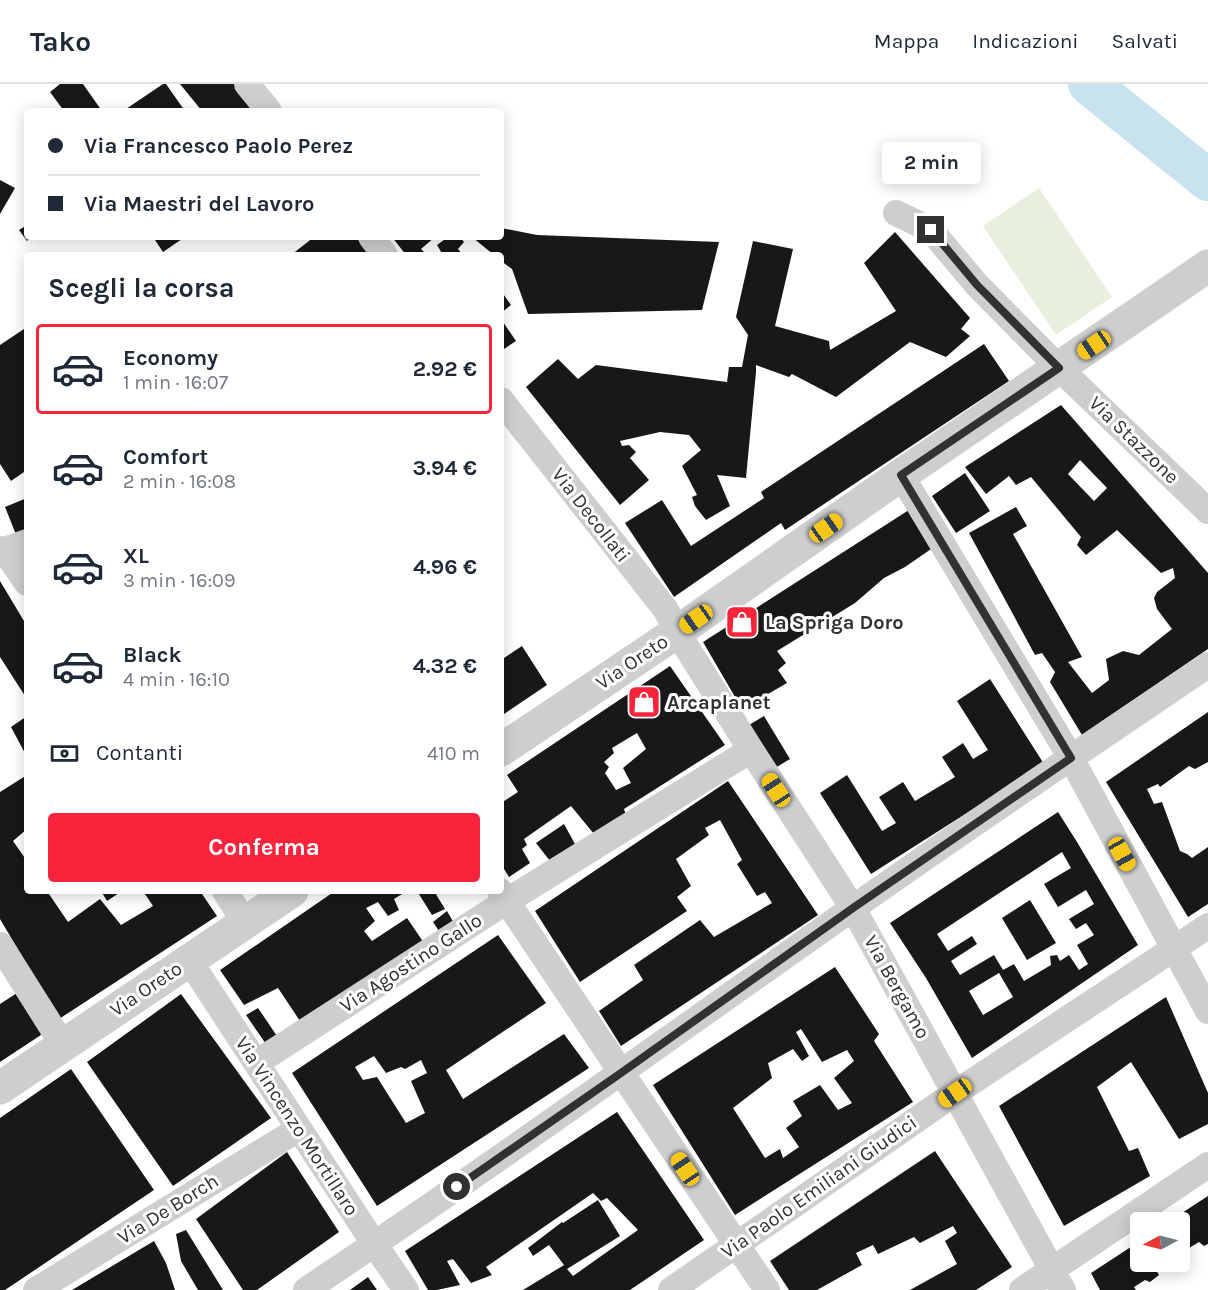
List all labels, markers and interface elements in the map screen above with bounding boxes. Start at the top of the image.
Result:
text: Tako [30,25,91,58]
text: Mappa [874,29,939,53]
text: Indicazioni [972,29,1079,53]
text: Salvati [1112,29,1178,53]
text: Via Francesco Paolo Perez [84,133,353,159]
callout: 2 min [882,143,980,185]
text: 2 min [904,151,959,174]
text: Via Maestri del Lavoro [84,191,315,217]
route end [917,216,944,243]
text: Scegli la corsa [48,272,235,304]
car [1074,327,1114,363]
icon: car [51,342,105,396]
text: Economy [123,345,218,371]
text: 2.92 € [413,356,477,382]
text: 1 min · 16:07 [123,371,228,394]
street label: Via Stazzone [1084,391,1184,489]
icon: car [51,441,105,495]
text: Comfort [123,444,208,470]
text: 3.94 € [413,455,477,481]
street label: Via Decollati [547,463,635,567]
text: 2 min · 16:08 [123,470,236,493]
car [806,510,846,546]
icon: car [51,540,105,594]
text: XL [123,543,149,569]
text: 4.96 € [413,554,477,580]
text: 3 min · 16:09 [123,569,236,592]
car [676,601,716,637]
shop icon: La Spriga Doro [724,604,760,640]
place label: La Spriga Doro [765,611,904,634]
street label: Via Oreto [592,630,672,694]
icon: car [51,639,105,693]
text: Black [123,642,182,668]
text: 4.32 € [413,653,477,679]
text: 4 min · 16:10 [123,668,230,691]
shop icon: Arcaplanet [626,684,662,720]
place label: Arcaplanet [667,691,771,714]
icon: cash [48,737,81,770]
text: Contanti [96,740,183,766]
text: 410 m [427,742,480,765]
car [759,770,793,810]
button: Conferma [48,813,480,882]
car [1105,834,1139,874]
street label: Via Agostino Gallo [336,909,486,1017]
street label: Via Bergamo [859,931,935,1043]
street label: Via Oreto [106,957,186,1021]
street label: Via Vincenzo Mortillaro [230,1032,364,1220]
car [935,1075,975,1111]
street label: Via Paolo Emiliani Giudici [717,1111,921,1263]
car [667,1149,703,1189]
street label: Via De Borch [113,1169,223,1249]
route start [443,1173,470,1200]
north arrow [1130,1212,1190,1272]
map controls [1130,1212,1190,1272]

